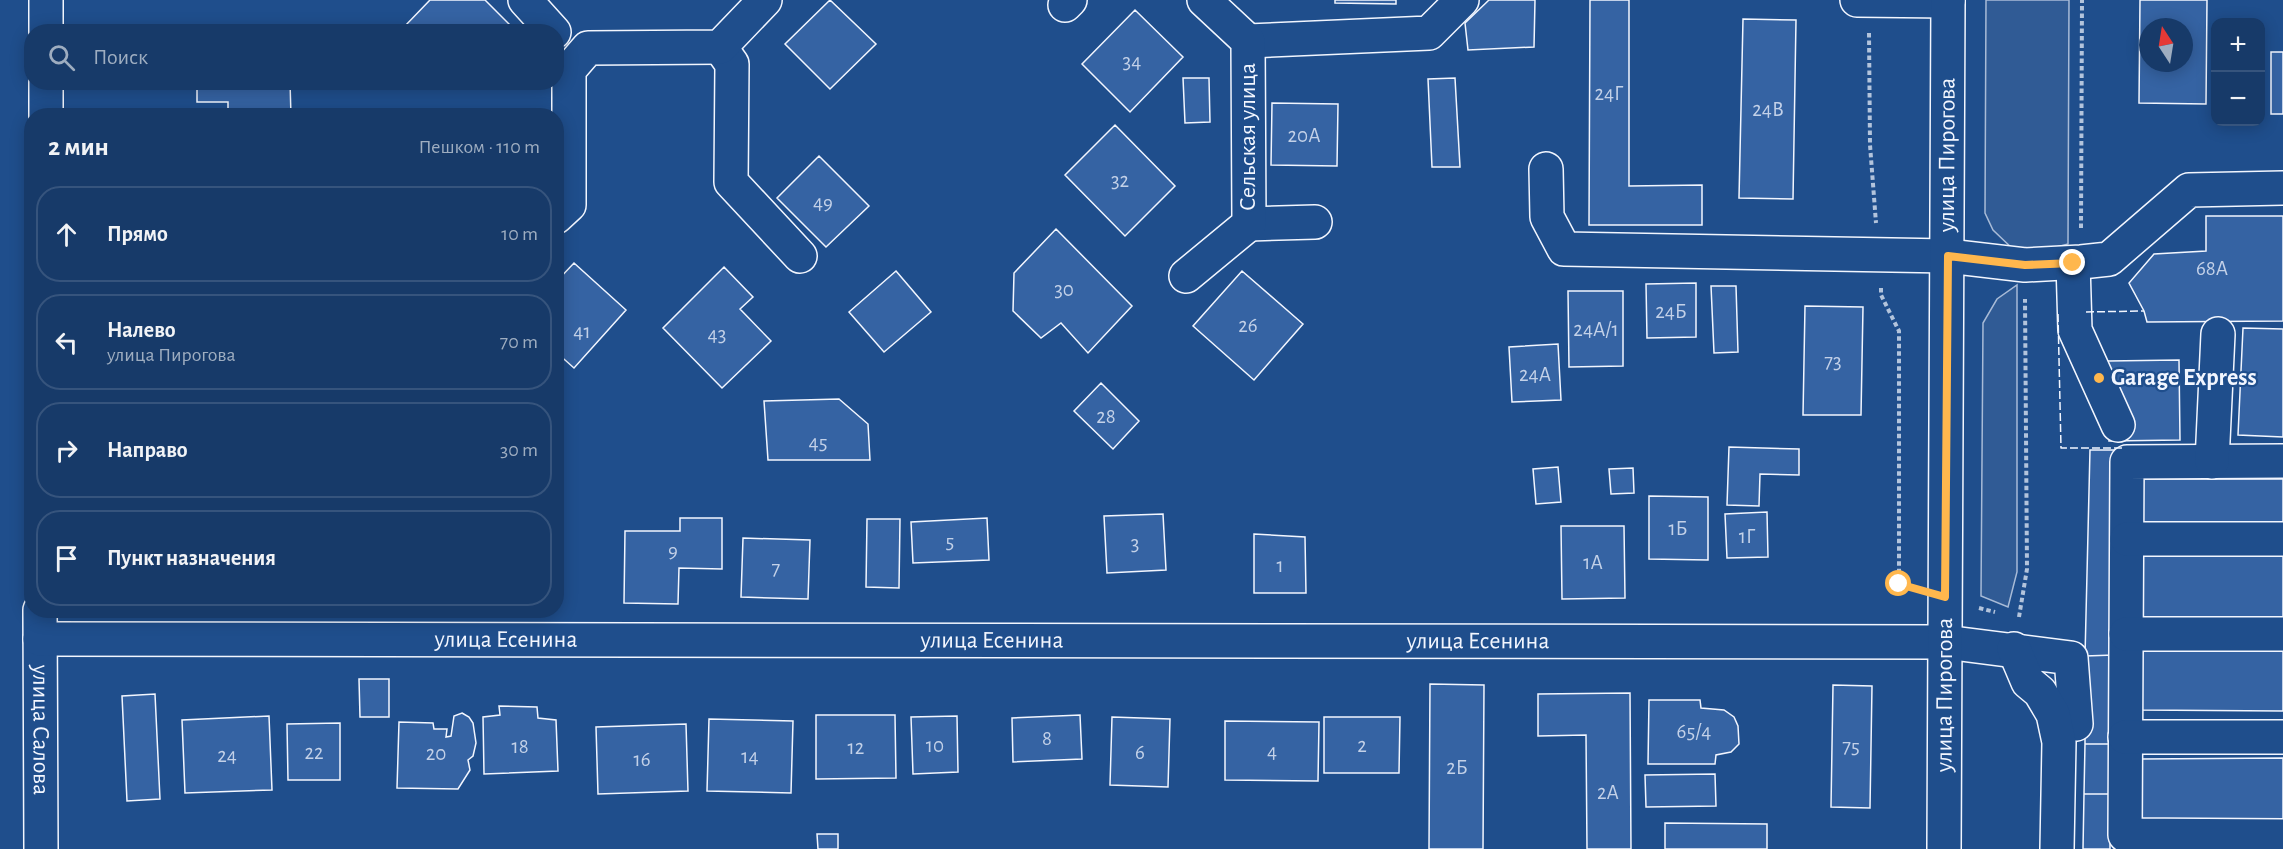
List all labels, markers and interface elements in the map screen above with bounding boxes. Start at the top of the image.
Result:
north arrow [2139,18,2193,72]
map controls [2211,18,2265,126]
button: + [2211,18,2265,72]
search box [24,24,564,90]
icon: search [45,41,78,74]
text: Поиск [93,46,148,68]
house number: 34 [1123,51,1141,72]
street label: Сельская улица [1236,63,1260,211]
button: − [2211,72,2265,126]
street label: улица Пирогова [1935,78,1960,233]
house number: 24Г [1594,83,1624,104]
house number: 24В [1752,99,1784,120]
house number: 20А [1288,125,1321,146]
text: 2 мин [48,134,109,160]
text: Пешком · 110 m [419,137,540,157]
house number: 32 [1111,170,1129,191]
house number: 49 [813,192,833,213]
icon: ahead [50,218,83,251]
text: Прямо [107,223,168,245]
text: 10 m [501,224,538,244]
route end [2059,249,2085,275]
house number: 68А [2196,258,2228,279]
house number: 30 [1054,279,1074,300]
house number: 24Б [1655,301,1687,322]
house number: 26 [1238,315,1258,336]
text: Налево [107,319,176,341]
house number: 24А/1 [1573,319,1619,340]
house number: 41 [573,321,591,342]
house number: 43 [708,324,726,345]
icon: left [50,326,83,359]
text: 70 m [500,332,538,352]
text: улица Пирогова [107,345,236,365]
house number: 73 [1824,351,1842,372]
house number: 24А [1519,364,1551,385]
place label: Garage Express [2111,366,2257,390]
marker: Garage Express [2092,371,2106,385]
house number: 28 [1096,406,1116,427]
house number: 45 [809,432,827,453]
icon: right [50,434,83,467]
text: Направо [107,439,188,461]
text: 30 m [500,440,538,460]
house number: 1Б [1668,518,1688,539]
house number: 1Г [1739,526,1756,547]
house number: 5 [946,531,954,552]
house number: 3 [1131,533,1139,554]
house number: 9 [668,540,678,561]
icon: arrive [50,542,83,575]
text: Пункт назначения [107,547,276,569]
house number: 1А [1583,552,1603,573]
house number: 1 [1276,555,1284,576]
house number: 7 [772,558,781,579]
route start [1885,570,1911,596]
street label: улица Пирогова [1932,618,1957,773]
street label: улица Есенина [434,628,577,652]
street label: улица Есенина [920,628,1063,653]
street label: улица Есенина [1406,629,1549,653]
street label: улица Салова [28,664,53,795]
house number: 65/4 [1677,721,1711,742]
house number: 8 [1042,728,1052,749]
house number: 10 [926,735,944,756]
house number: 2 [1357,735,1367,756]
house number: 18 [511,736,529,757]
house number: 75 [1842,736,1860,757]
house number: 12 [848,737,864,758]
house number: 4 [1267,741,1277,762]
house number: 22 [304,742,324,763]
house number: 6 [1135,742,1145,763]
house number: 20 [426,743,446,764]
house number: 24 [217,745,237,766]
house number: 14 [741,746,759,767]
house number: 16 [633,749,651,770]
house number: 2Б [1446,757,1468,778]
house number: 2А [1597,782,1619,803]

